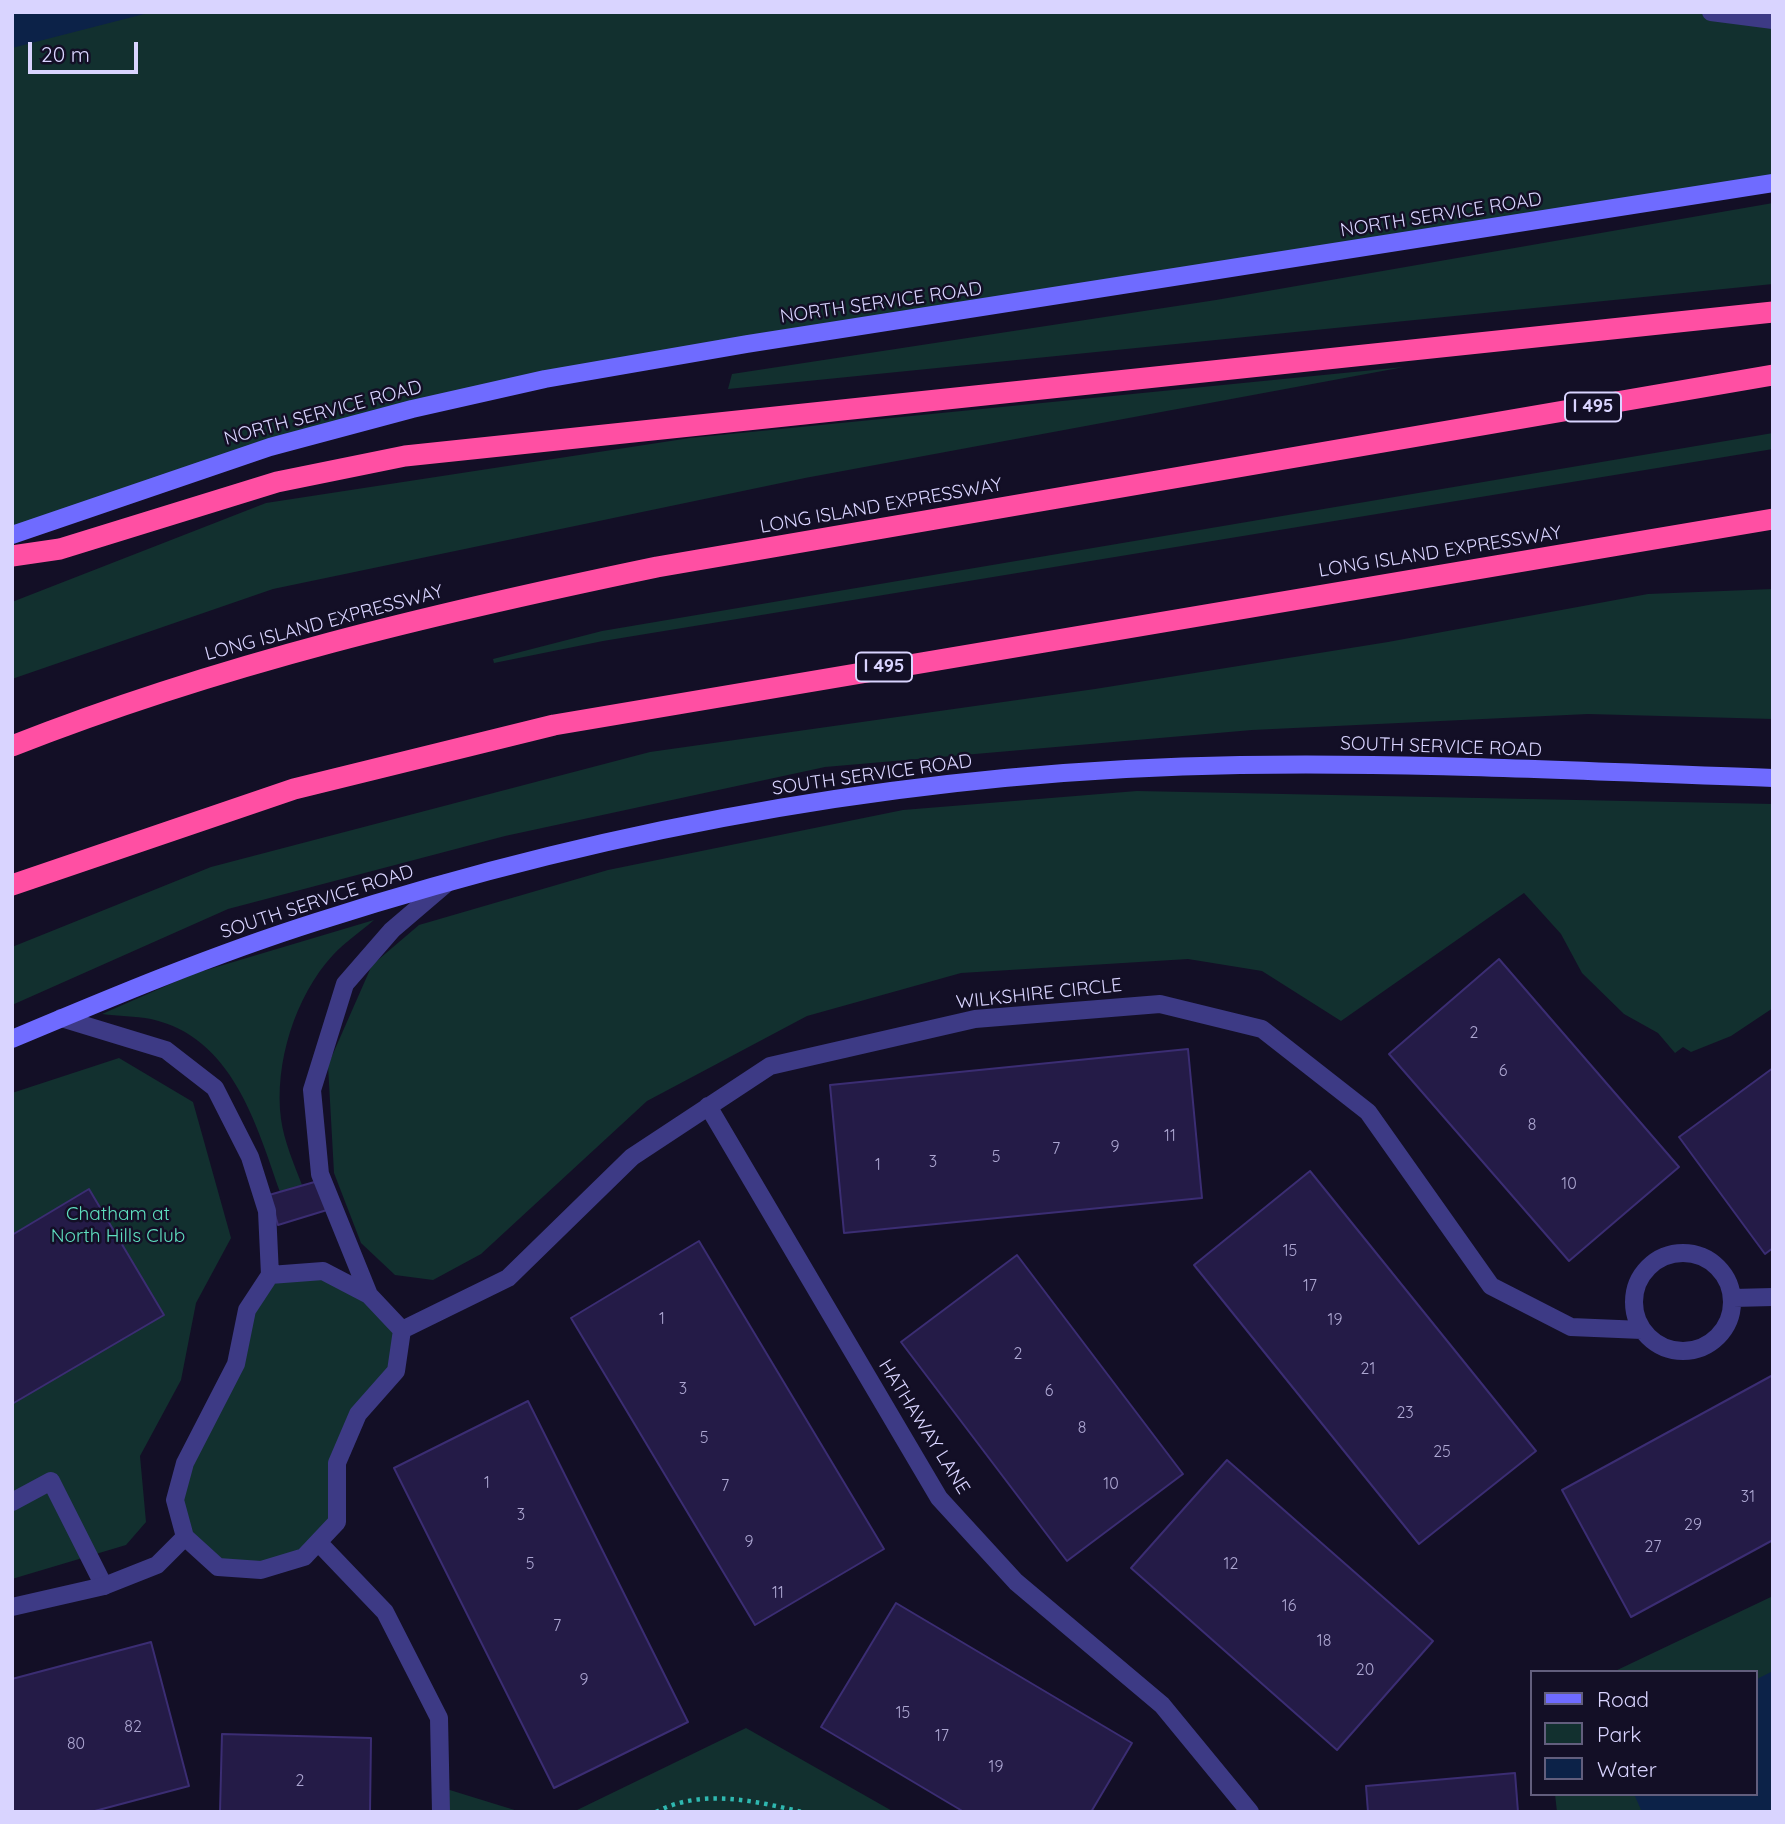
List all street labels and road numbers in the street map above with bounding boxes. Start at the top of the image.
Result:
street label: NORTH SERVICE ROAD [1339,188,1543,242]
street label: NORTH SERVICE ROAD [778,278,984,328]
street label: NORTH SERVICE ROAD [222,376,424,450]
road number: I 495 [1565,393,1621,422]
street label: LONG ISLAND EXPRESSWAY [758,473,1004,539]
street label: LONG ISLAND EXPRESSWAY [1317,522,1563,582]
street label: LONG ISLAND EXPRESSWAY [202,580,446,666]
road number: I 495 [856,652,912,682]
street label: SOUTH SERVICE ROAD [1340,732,1542,762]
street label: SOUTH SERVICE ROAD [771,750,973,800]
street label: SOUTH SERVICE ROAD [218,860,416,944]
street label: WILKSHIRE CIRCLE [955,974,1123,1014]
street label: HATHAWAY LANE [873,1356,975,1498]

